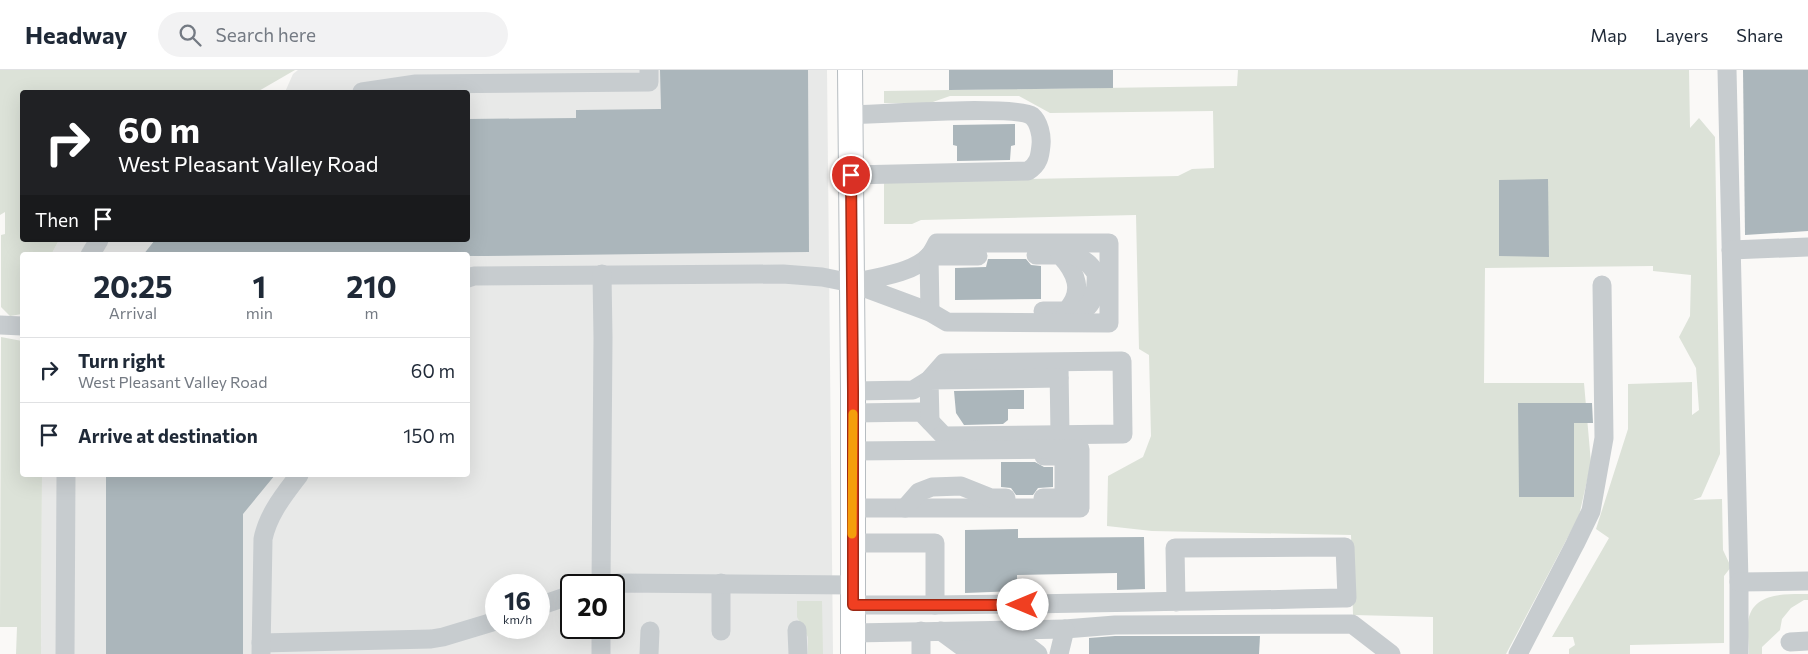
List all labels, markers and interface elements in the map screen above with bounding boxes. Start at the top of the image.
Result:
search box [158,12,508,57]
text: Headway [25,20,128,49]
icon: search [176,21,204,49]
text: Search here [216,23,316,46]
text: Map [1590,24,1627,46]
text: Layers [1655,24,1708,46]
text: Share [1736,24,1783,46]
text: 60 m [118,107,200,150]
icon: right [35,110,100,175]
text: West Pleasant Valley Road [118,150,378,177]
pin [830,154,872,196]
icon: arrive [837,161,865,189]
icon: arrive [89,205,117,233]
text: Then [35,208,79,231]
text: 20:25 [93,267,173,304]
text: 1 [253,267,266,304]
text: 210 [346,267,397,304]
text: Arrival [109,303,157,322]
text: min [246,303,273,322]
text: m [365,303,378,322]
text: Turn right [78,349,165,372]
icon: right [35,356,63,384]
text: 60 m [411,359,455,382]
text: West Pleasant Valley Road [78,372,267,391]
icon: arrive [35,421,63,449]
text: Arrive at destination [78,424,258,447]
text: 150 m [403,424,455,447]
speed limit sign: 20 [560,574,625,639]
position arrow [996,578,1048,630]
text: 16 [504,585,531,615]
text: km/h [503,612,532,626]

